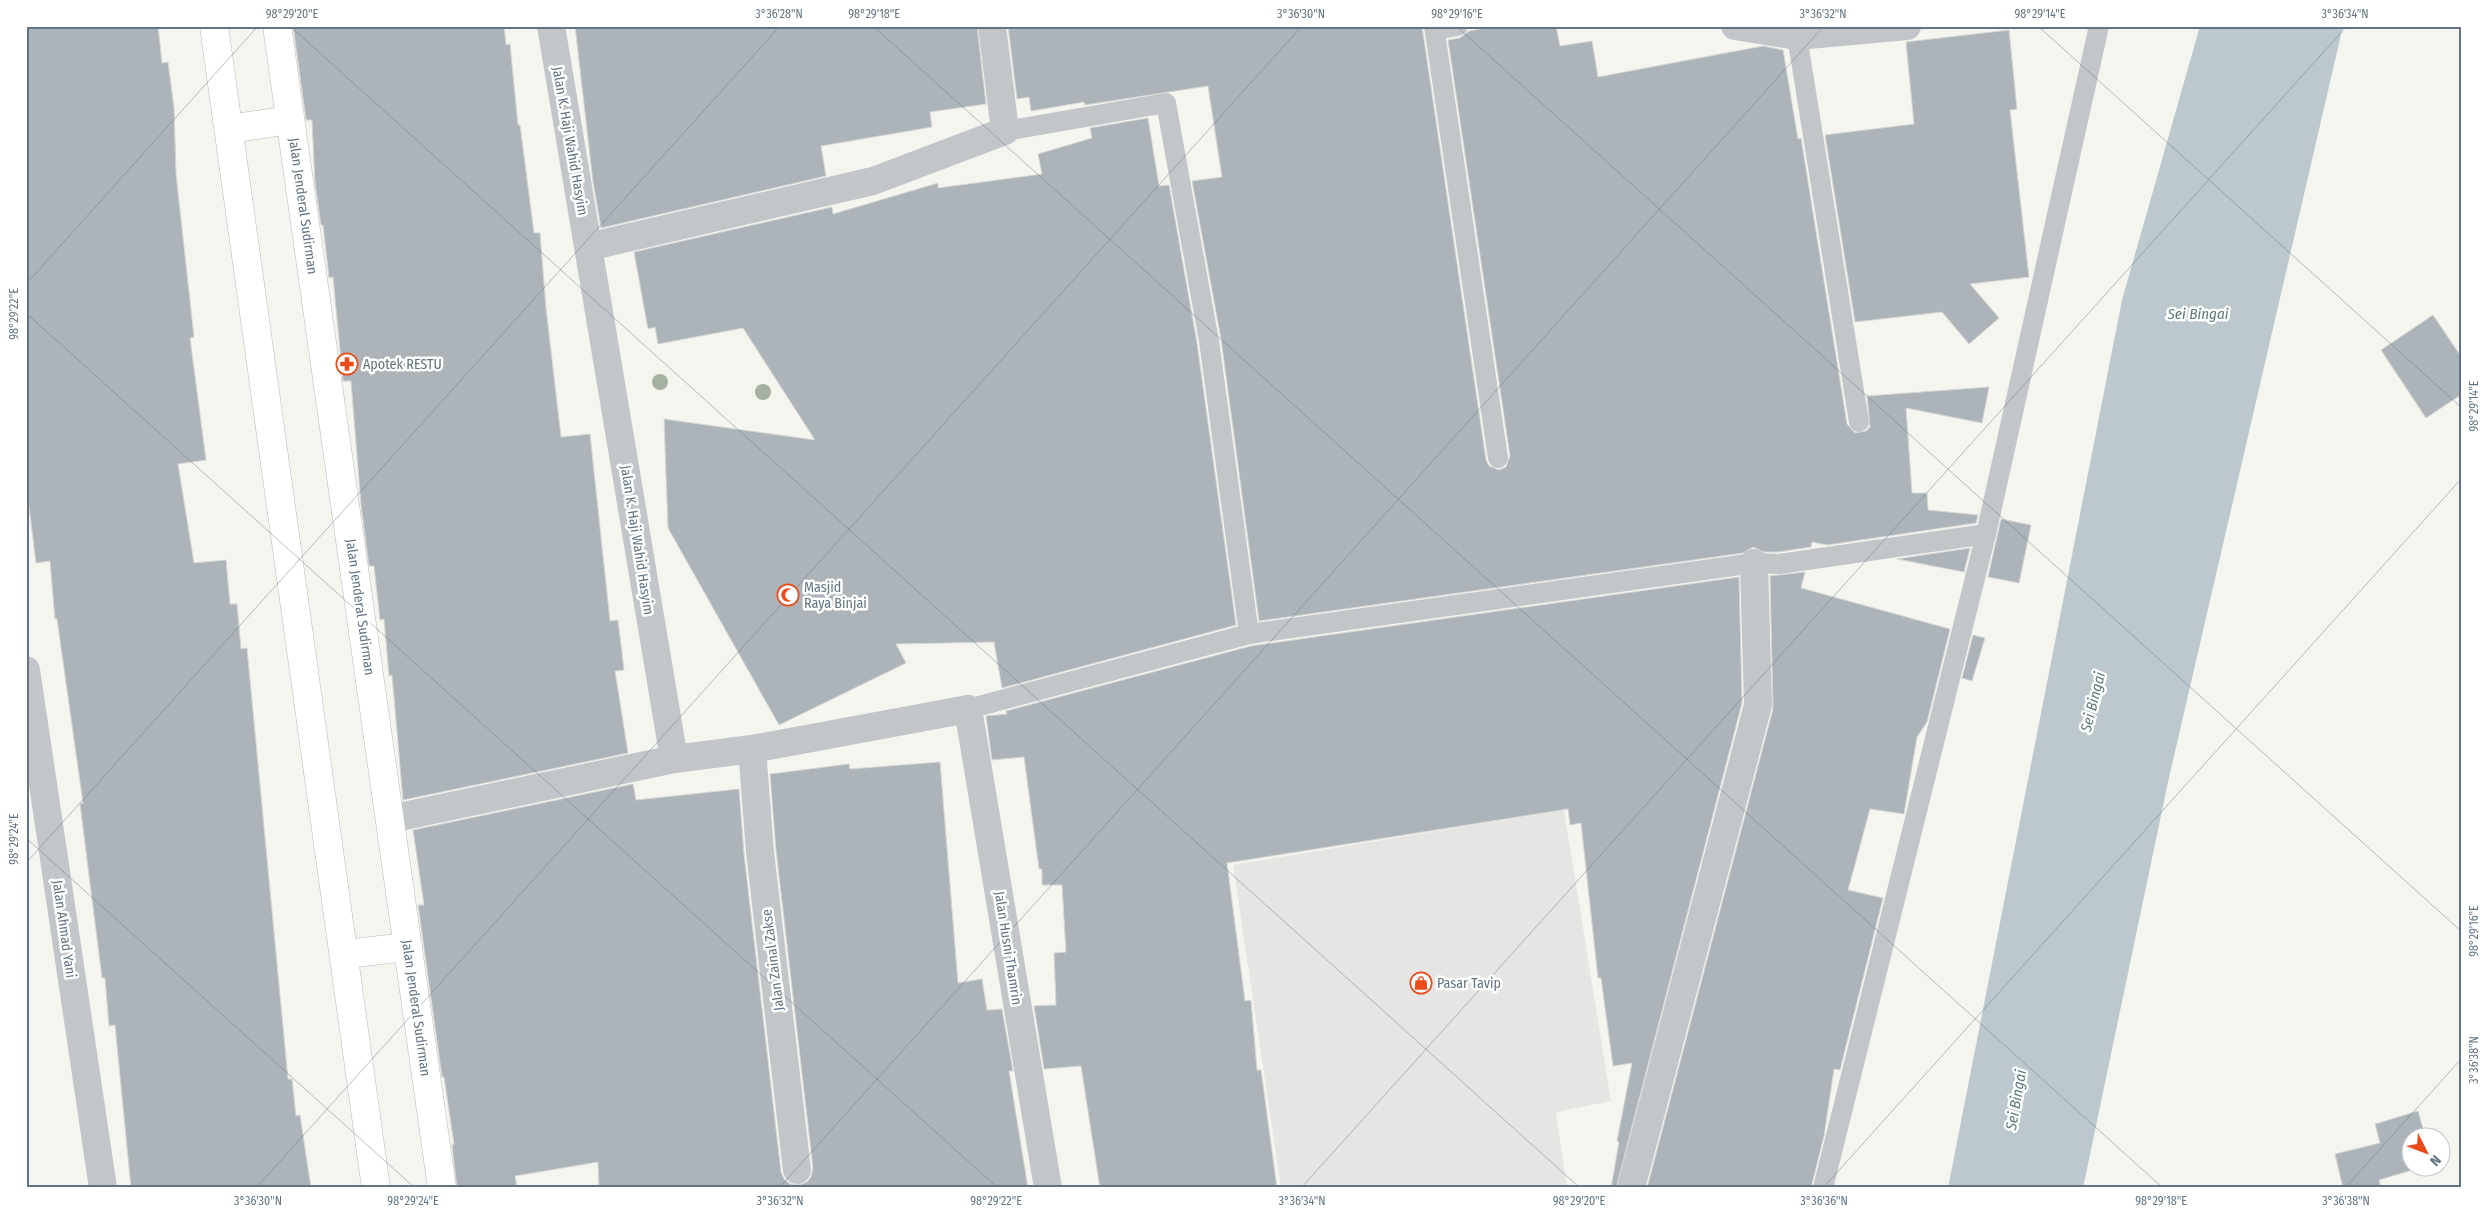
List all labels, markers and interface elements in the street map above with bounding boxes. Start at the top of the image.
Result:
text: 98°29'20"E [266,7,319,21]
text: 3°36'28"N [755,7,803,21]
text: 98°29'18"E [848,7,900,21]
text: 3°36'30"N [1277,7,1325,21]
text: 98°29'16"E [1431,7,1483,21]
text: 3°36'32"N [1799,7,1847,21]
text: 98°29'14"E [2015,7,2066,21]
text: 3°36'34"N [2322,7,2368,21]
street label: Jalan K. Haji Wahid Hasyim [549,65,591,217]
street label: Jalan Jenderal Sudirman [285,137,321,275]
text: 98°29'22"E [7,288,21,340]
water label: Sei Bingai [2167,305,2229,323]
pharmacy icon: Apotek RESTU [335,352,359,376]
place label: Apotek RESTU [363,356,442,373]
text: 98°29'14"E [2467,380,2481,431]
street label: Jalan K. Haji Wahid Hasyim [617,464,657,616]
street label: Jalan Jenderal Sudirman [342,538,378,676]
place label: Masjid Raya Binjai [804,579,867,612]
mosque icon: Masjid Raya Binjai [776,583,800,607]
water label: Sei Bingai [2077,670,2109,735]
text: 98°29'24"E [7,813,21,865]
street label: Jalan Ahmad Yani [49,879,79,979]
street label: Jalan Husni Thamrin [991,890,1025,1006]
text: 98°29'16"E [2467,905,2481,957]
street label: Jalan Zainal Zakse [758,908,788,1012]
street label: Jalan Jenderal Sudirman [398,939,434,1077]
shop icon: Pasar Tavip [1409,971,1433,995]
place label: Pasar Tavip [1437,975,1501,992]
text: 3°36'38"N [2467,1036,2481,1084]
water label: Sei Bingai [2002,1068,2030,1133]
north arrow [2400,1126,2450,1176]
text: N [2426,1152,2444,1169]
text: 3°36'30"N [234,1194,282,1208]
text: 98°29'24"E [387,1194,439,1208]
text: 3°36'32"N [756,1194,804,1208]
text: 98°29'22"E [970,1194,1022,1208]
text: 3°36'34"N [1279,1194,1325,1208]
text: 98°29'20"E [1553,1194,1606,1208]
text: 3°36'36"N [1800,1194,1848,1208]
text: 98°29'18"E [2135,1194,2187,1208]
text: 3°36'38"N [2322,1194,2370,1208]

